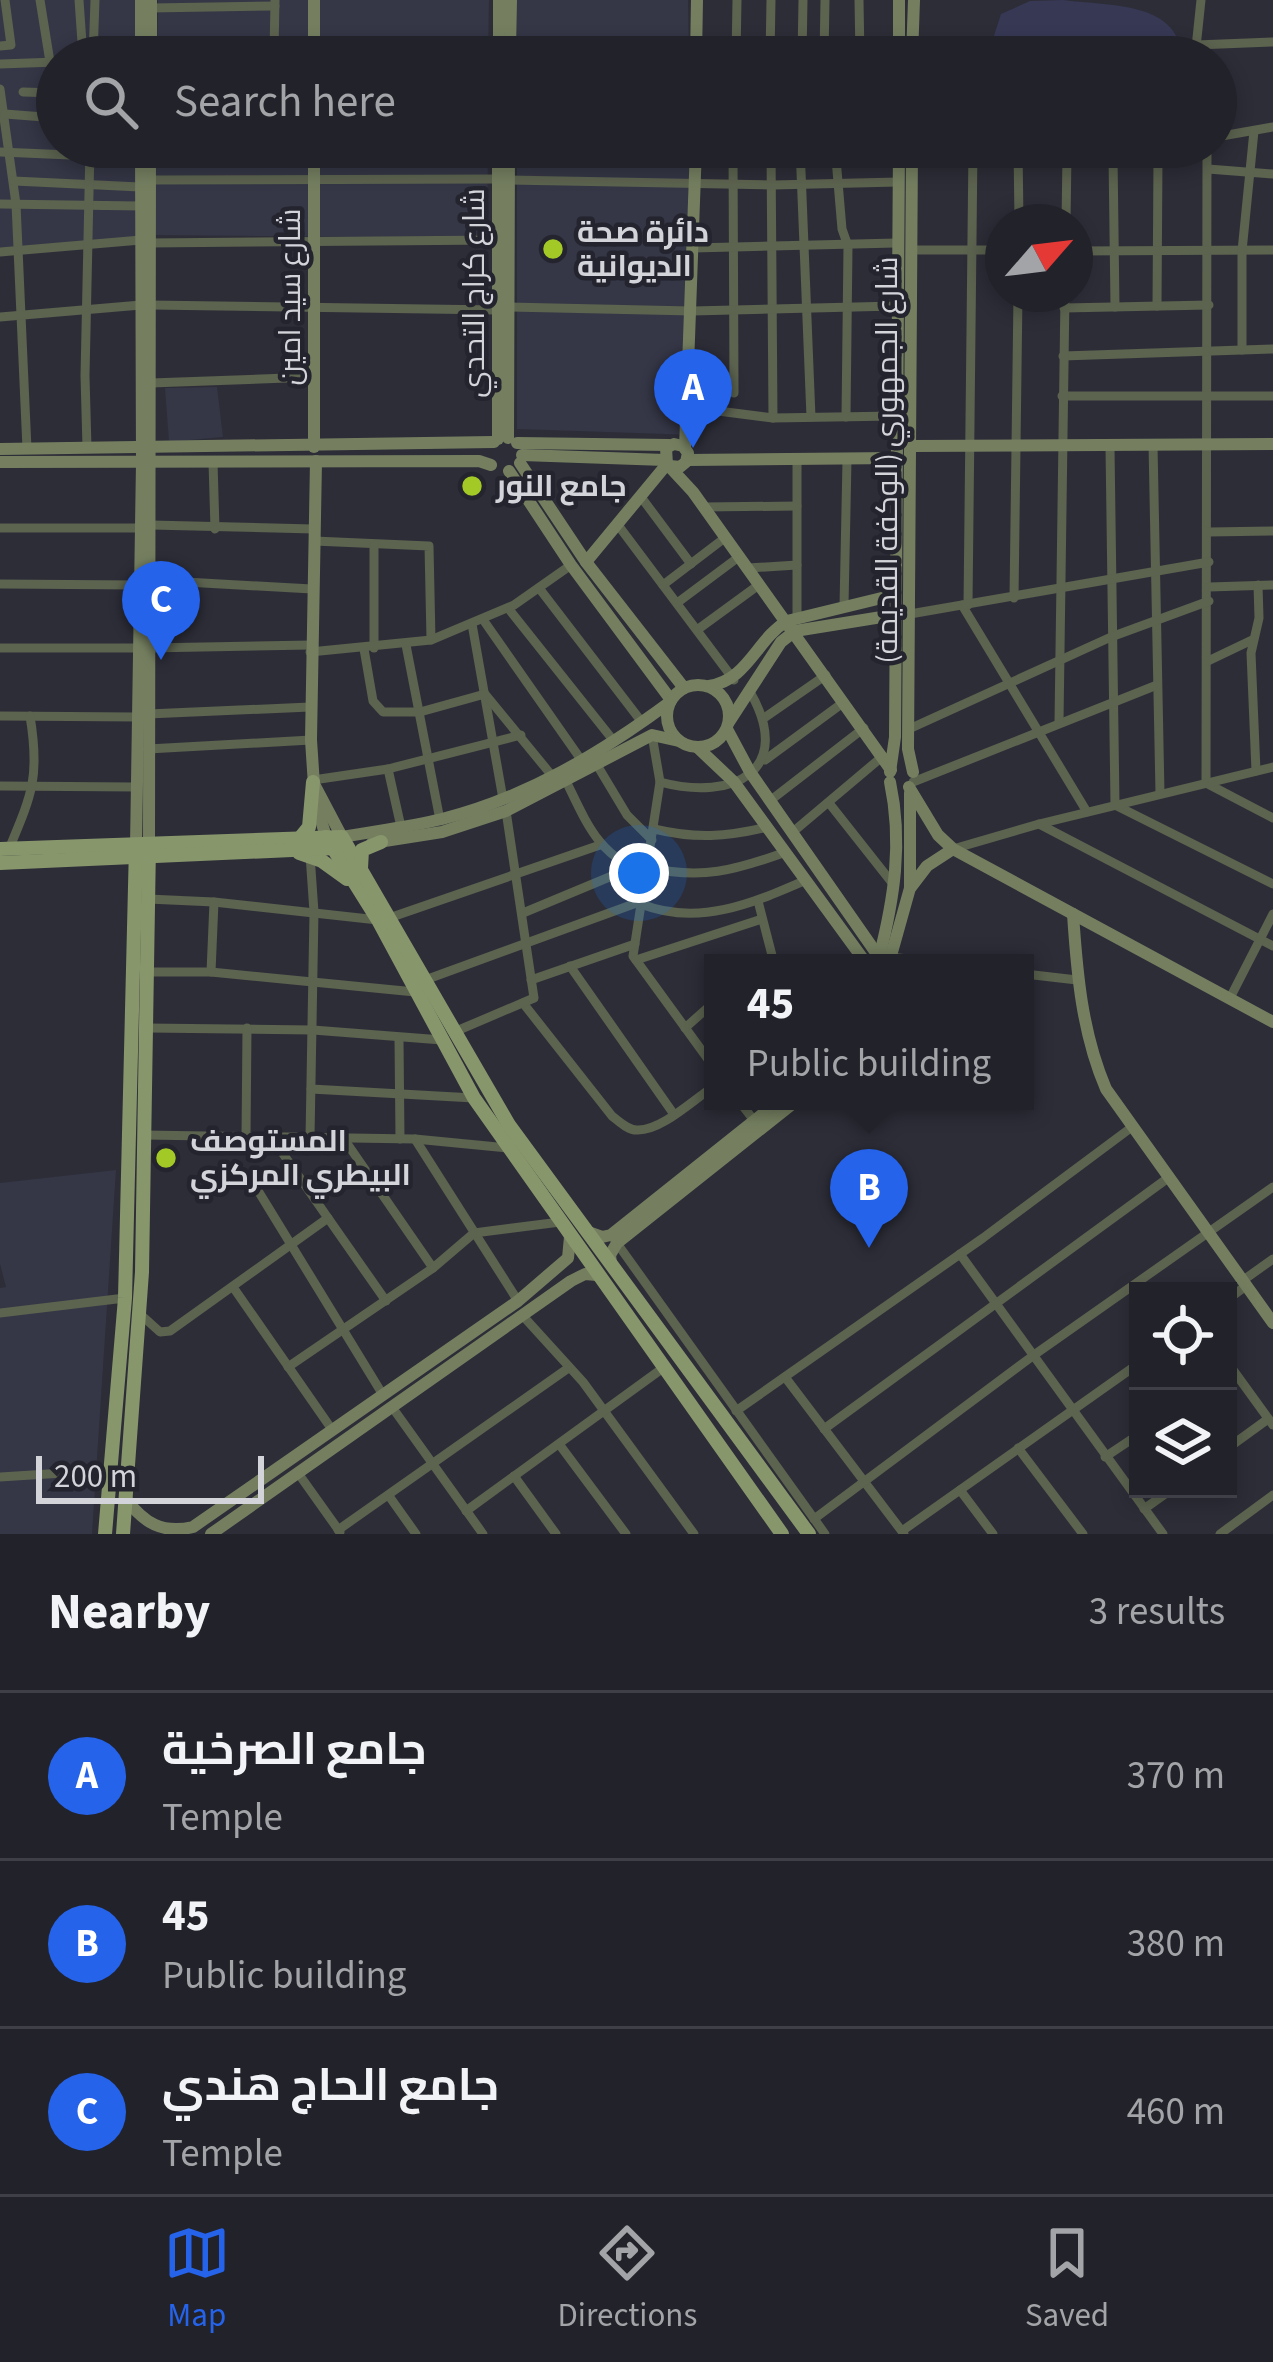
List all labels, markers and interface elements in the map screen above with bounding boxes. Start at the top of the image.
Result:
search box [36,36,1237,168]
icon: search [78,69,144,135]
text: Search here [174,70,396,134]
street label: شارع كراج التحدي [453,188,497,398]
north arrow [985,204,1093,312]
street label: شارع سيد امين [269,209,312,385]
place label: دائرة صحة الديوانية [577,211,709,288]
marker: دائرة صحة الديوانية [540,236,566,262]
street label: شارع الجمهوري (الوكفة القديمة) [866,257,910,663]
pin: A [654,349,732,448]
place label: جامع النور [495,465,627,508]
marker: جامع النور [459,473,485,499]
pin: C [122,561,200,660]
your location [609,843,669,903]
popup [704,954,1034,1110]
text: 45 [747,972,794,1036]
text: Public building [747,1036,991,1092]
place label: المستوصف البيطري المركزي [190,1120,411,1199]
marker: المستوصف البيطري المركزي [153,1145,179,1171]
pin: B [830,1149,908,1248]
map controls [1129,1282,1237,1498]
button: locate [1129,1282,1237,1390]
button: layers [1129,1390,1237,1498]
scale bar [36,1450,264,1503]
text: 200 m [54,1453,137,1500]
text: Nearby [48,1576,210,1648]
text: 3 results [1089,1584,1225,1640]
text: جامع الصرخية [162,1718,426,1782]
text: A [76,1748,98,1804]
text: 370 m [1127,1748,1225,1804]
text: Temple [162,1790,283,1846]
text: 45 [162,1884,210,1948]
text: B [75,1916,99,1972]
text: 380 m [1127,1916,1225,1972]
text: Public building [162,1948,407,2004]
text: جامع الحاج هندي [162,2054,499,2118]
text: C [76,2084,98,2140]
text: 460 m [1127,2084,1225,2140]
text: Temple [162,2126,283,2182]
tab: Map [164,2220,230,2339]
tab: Directions [558,2220,697,2339]
tab: Saved [1025,2220,1109,2339]

